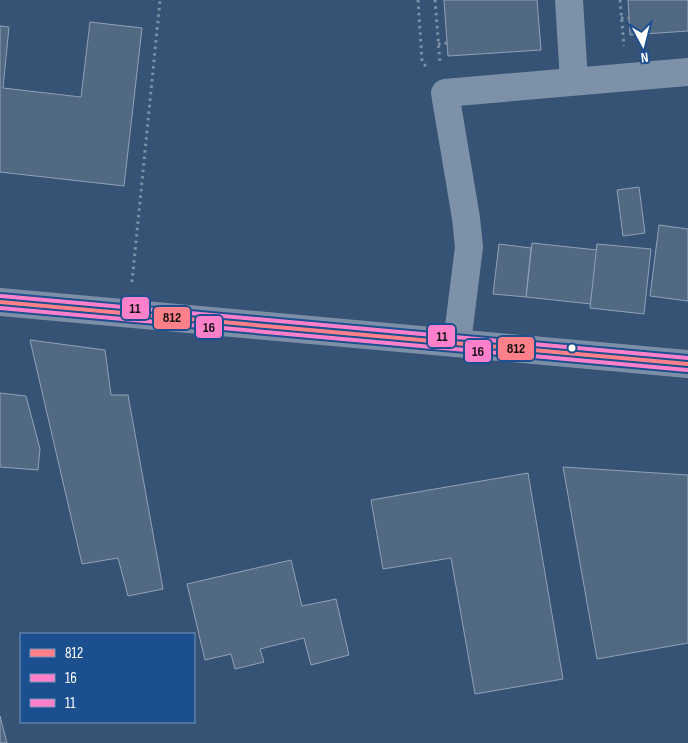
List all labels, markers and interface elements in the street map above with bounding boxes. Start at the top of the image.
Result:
north arrow [618,20,668,70]
text: N [640,49,649,66]
line badge: 11 [121,296,150,320]
text: 11 [130,300,141,317]
line badge: 812 [153,306,191,330]
text: 812 [163,309,181,326]
line badge: 16 [195,315,223,339]
text: 16 [203,319,215,336]
line badge: 11 [427,324,456,348]
text: 11 [437,328,448,345]
line badge: 812 [497,336,535,361]
line badge: 16 [464,339,492,363]
text: 812 [507,340,525,357]
text: 16 [472,343,484,360]
unlabelled marker [567,343,577,353]
legend [20,633,195,723]
text: 812 [65,644,83,663]
text: 16 [65,669,77,688]
text: 11 [65,694,76,713]

